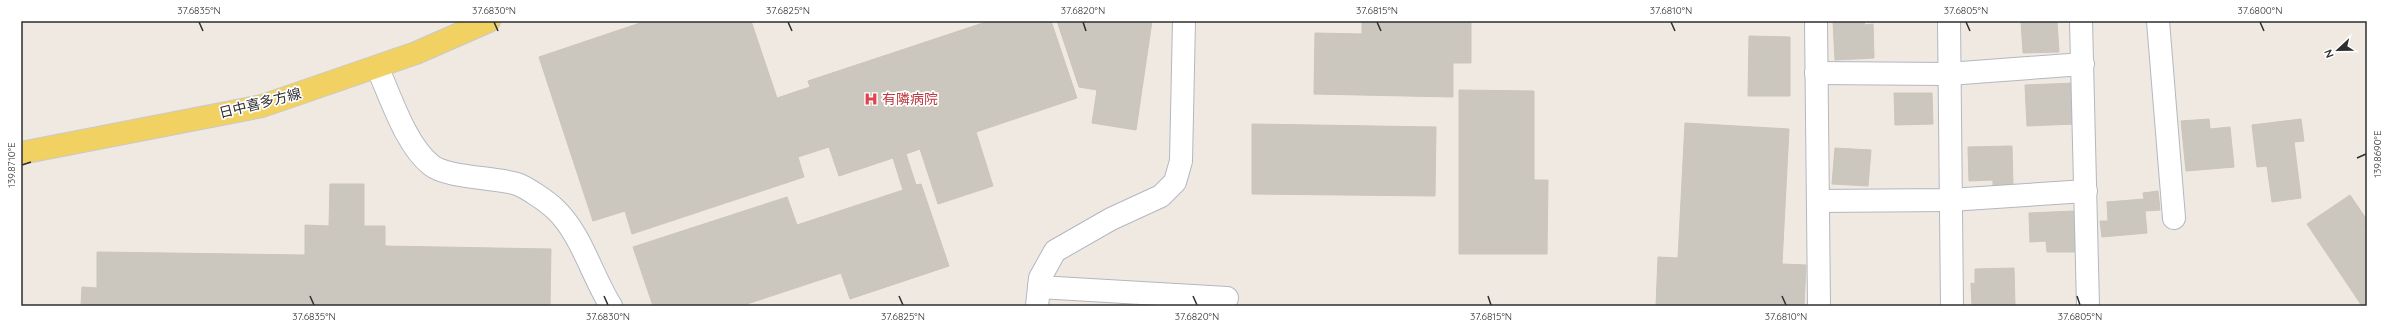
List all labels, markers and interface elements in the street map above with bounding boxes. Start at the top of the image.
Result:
text: 37.6835°N [177,4,221,17]
text: 37.6830°N [472,4,516,17]
text: 37.6825°N [766,4,810,17]
text: 37.6820°N [1061,4,1105,17]
text: 37.6815°N [1356,4,1398,17]
text: 37.6810°N [1650,4,1692,17]
text: 37.6805°N [1944,4,1988,17]
text: 37.6800°N [2238,4,2282,17]
north arrow [2318,30,2358,70]
text: N [2321,47,2337,60]
street label: 日中喜多方線 [217,84,303,122]
place label: 有隣病院 [882,90,938,108]
hospital icon: 有隣病院 [863,91,879,107]
text: 139.8690°E [2371,130,2384,178]
text: 139.8710°E [5,142,18,188]
text: 37.6835°N [292,310,336,323]
text: 37.6830°N [586,310,630,323]
text: 37.6825°N [881,310,925,323]
text: 37.6820°N [1175,310,1219,323]
text: 37.6815°N [1470,310,1512,323]
text: 37.6810°N [1765,310,1807,323]
text: 37.6805°N [2058,310,2102,323]

